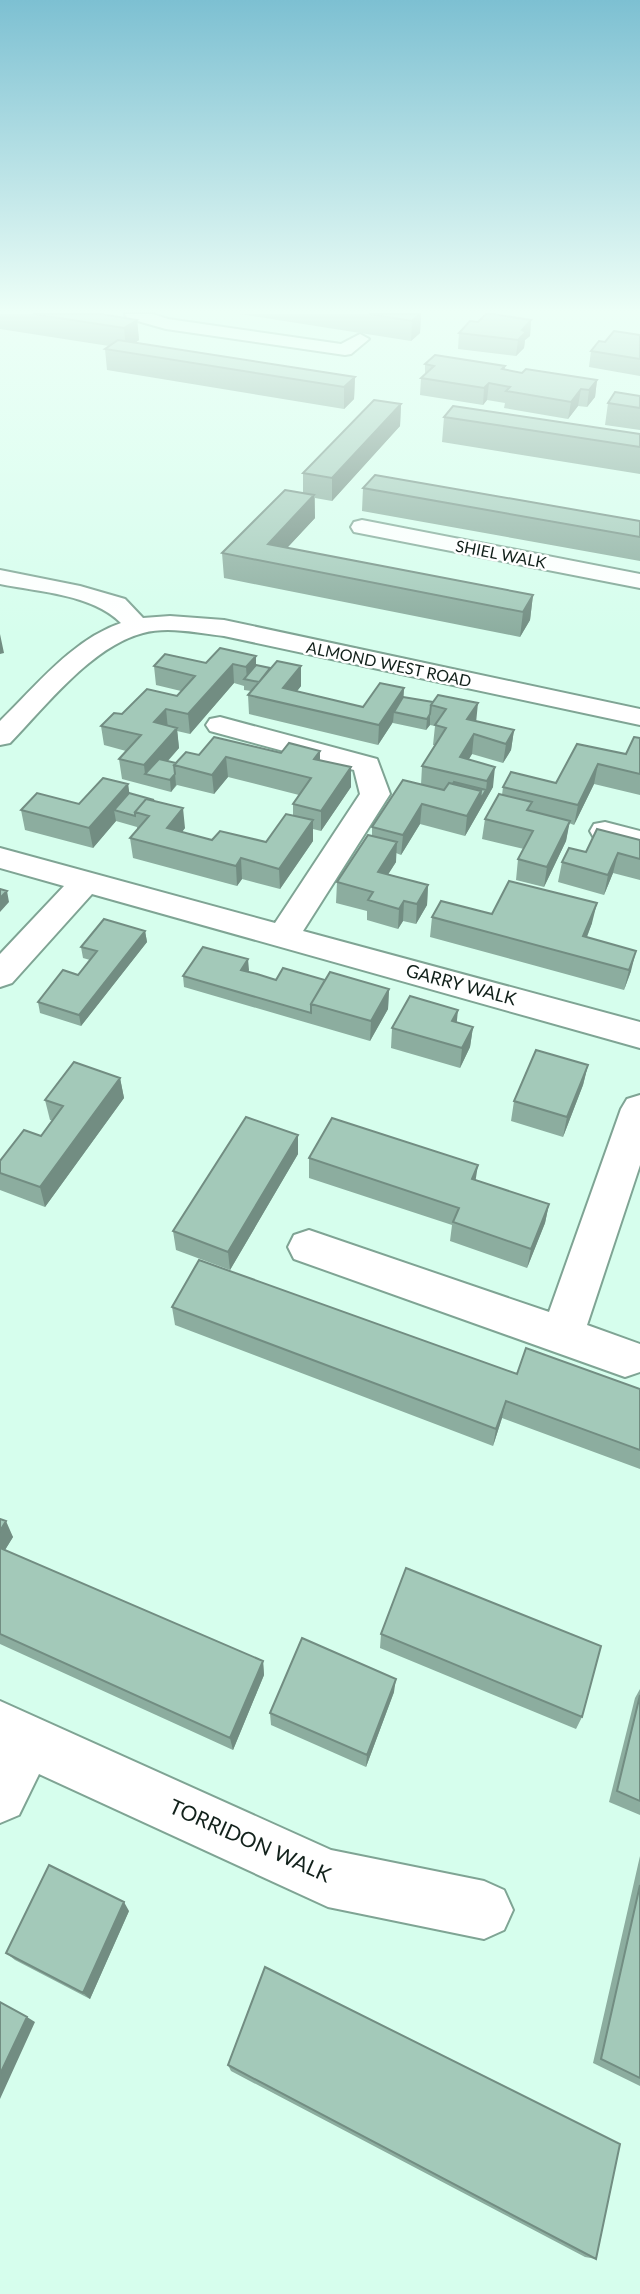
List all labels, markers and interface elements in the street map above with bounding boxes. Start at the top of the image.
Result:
street label: SHIEL WALK [454,535,548,572]
street label: ALMOND WEST ROAD [305,637,473,690]
street label: GARRY WALK [404,959,519,1009]
street label: TORRIDON WALK [166,1793,335,1887]

